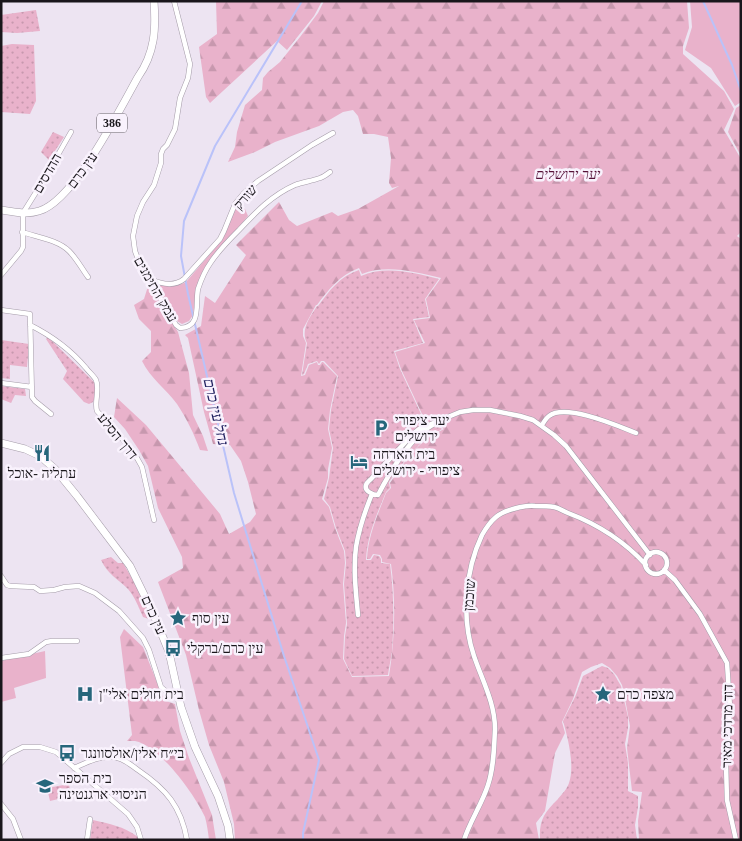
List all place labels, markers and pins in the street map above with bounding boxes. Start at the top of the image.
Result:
place label: יער ציפורי ירושלים [395,413,449,444]
parking icon: יער ציפורי ירושלים [371,418,391,438]
restaurant icon: עתליה -אוכל [32,443,52,463]
place label: בית הארחה ציפורי - ירושלים [373,447,460,478]
hotel icon: בית הארחה ציפורי - ירושלים [349,452,369,472]
place label: עתליה -אוכל [7,466,76,481]
place icon: עין סוף [168,608,188,628]
place label: עין סוף [192,611,230,626]
bus stop icon: עין כרם/ברקלי [163,638,183,658]
place label: עין כרם/ברקלי [187,641,263,656]
hospital icon: בית חולים אלי"ן [75,684,95,704]
place icon: מצפה כרם [593,684,613,704]
place label: בית חולים אלי"ן [99,687,184,702]
place label: מצפה כרם [617,687,674,702]
bus stop icon: בי״ח אלין/אולסוונגר [57,743,77,763]
place label: בי״ח אלין/אולסוונגר [81,746,185,761]
place label: בית הספר הניסויי ארגנטינה [59,771,147,802]
school or university icon: בית הספר הניסויי ארגנטינה [35,776,55,796]

